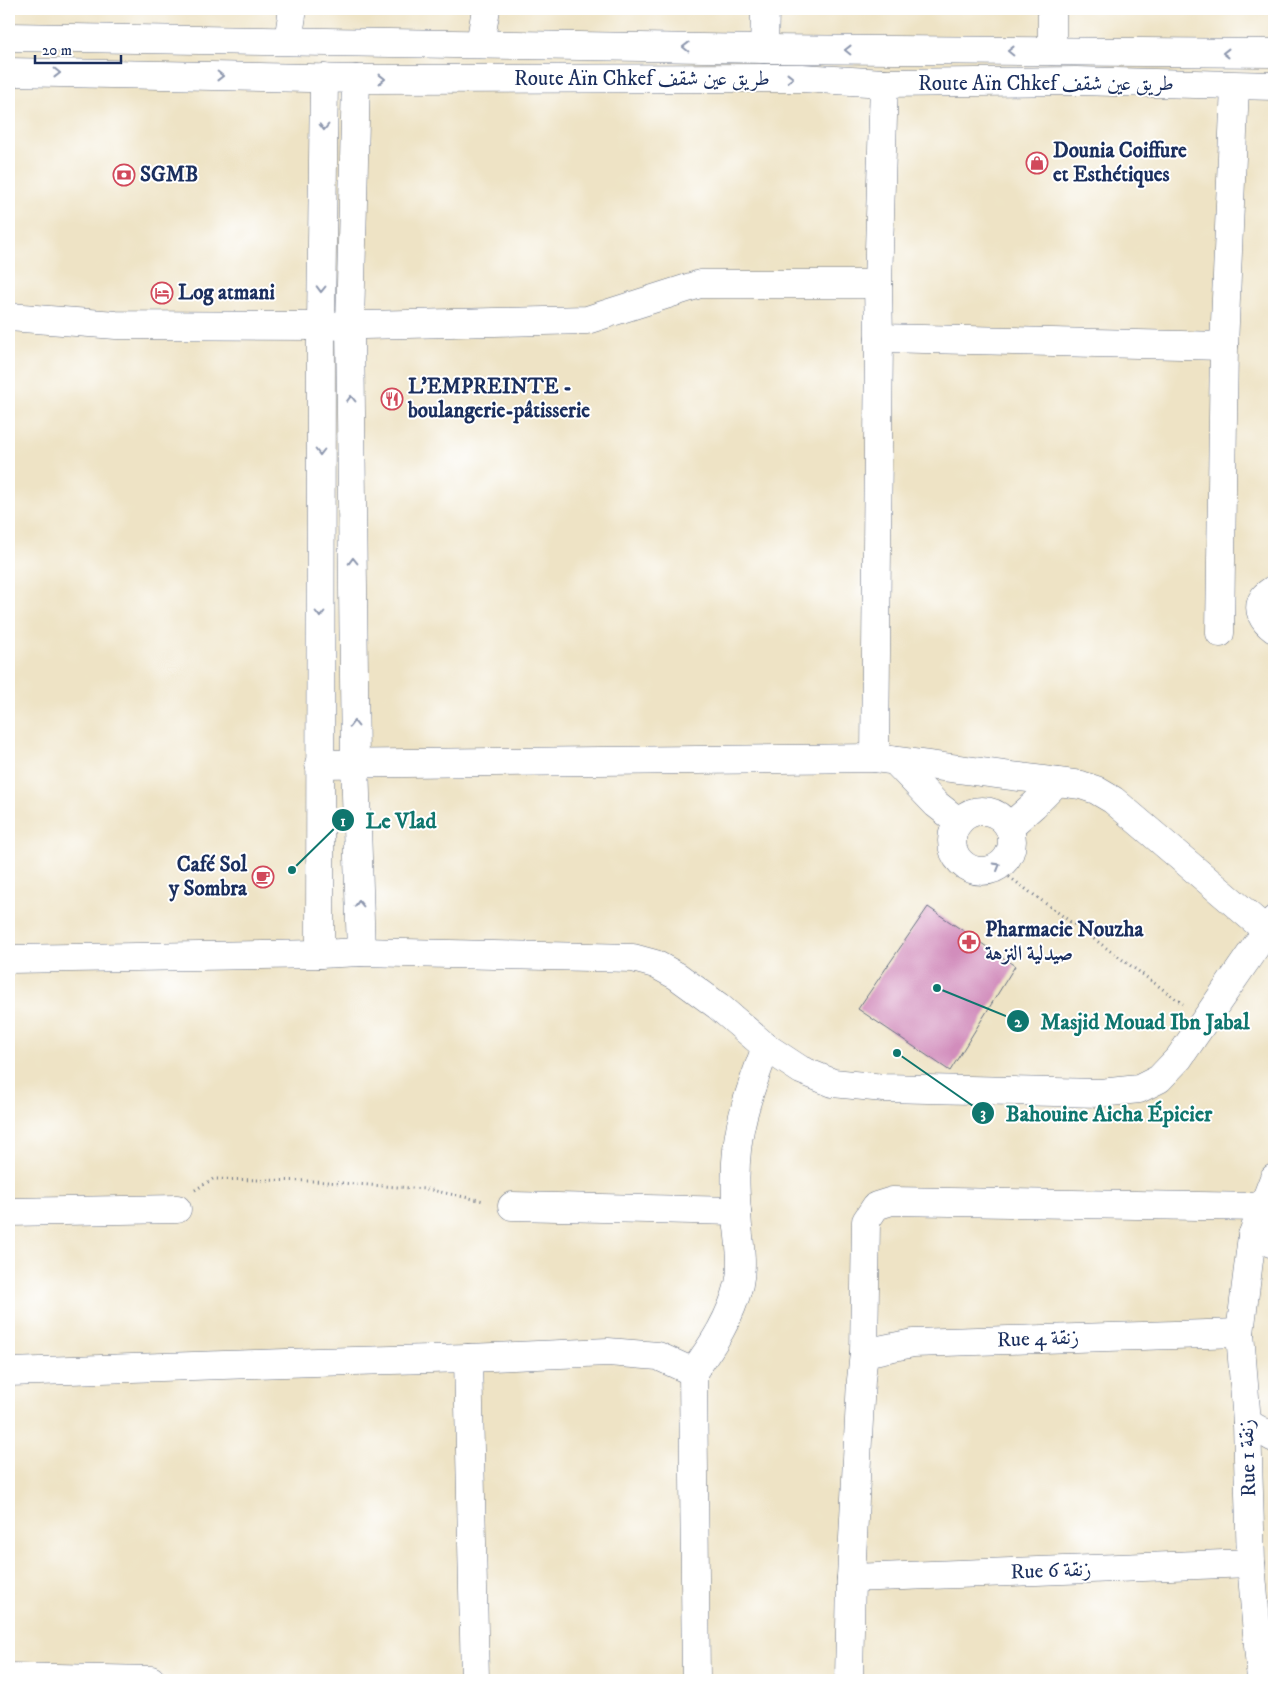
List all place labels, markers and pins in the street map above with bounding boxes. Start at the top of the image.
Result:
place label: Dounia Coiffure et Esthétiques [1053,138,1187,188]
shop icon: Dounia Coiffure et Esthétiques [1025,151,1049,175]
place label: SGMB [140,162,198,188]
bank icon: SGMB [112,163,136,187]
place label: Log atmani [178,280,275,306]
hotel icon: Log atmani [150,281,174,305]
place label: L’EMPREINTE - boulangerie-pâtisserie [407,374,590,424]
restaurant icon: L’EMPREINTE - boulangerie-pâtisserie [380,387,404,411]
callout: Le Vlad [330,802,446,839]
place label: Café Sol y Sombra [168,852,248,902]
cafe icon: Café Sol y Sombra [251,865,275,889]
place label: Pharmacie Nouzha صيدلية النزهة [985,917,1145,967]
pharmacy icon: Pharmacie Nouzha صيدلية النزهة [957,930,981,954]
callout: Masjid Mouad Ibn Jabal [1006,1003,1260,1040]
callout: Bahouine Aicha Épicier [971,1095,1222,1132]

